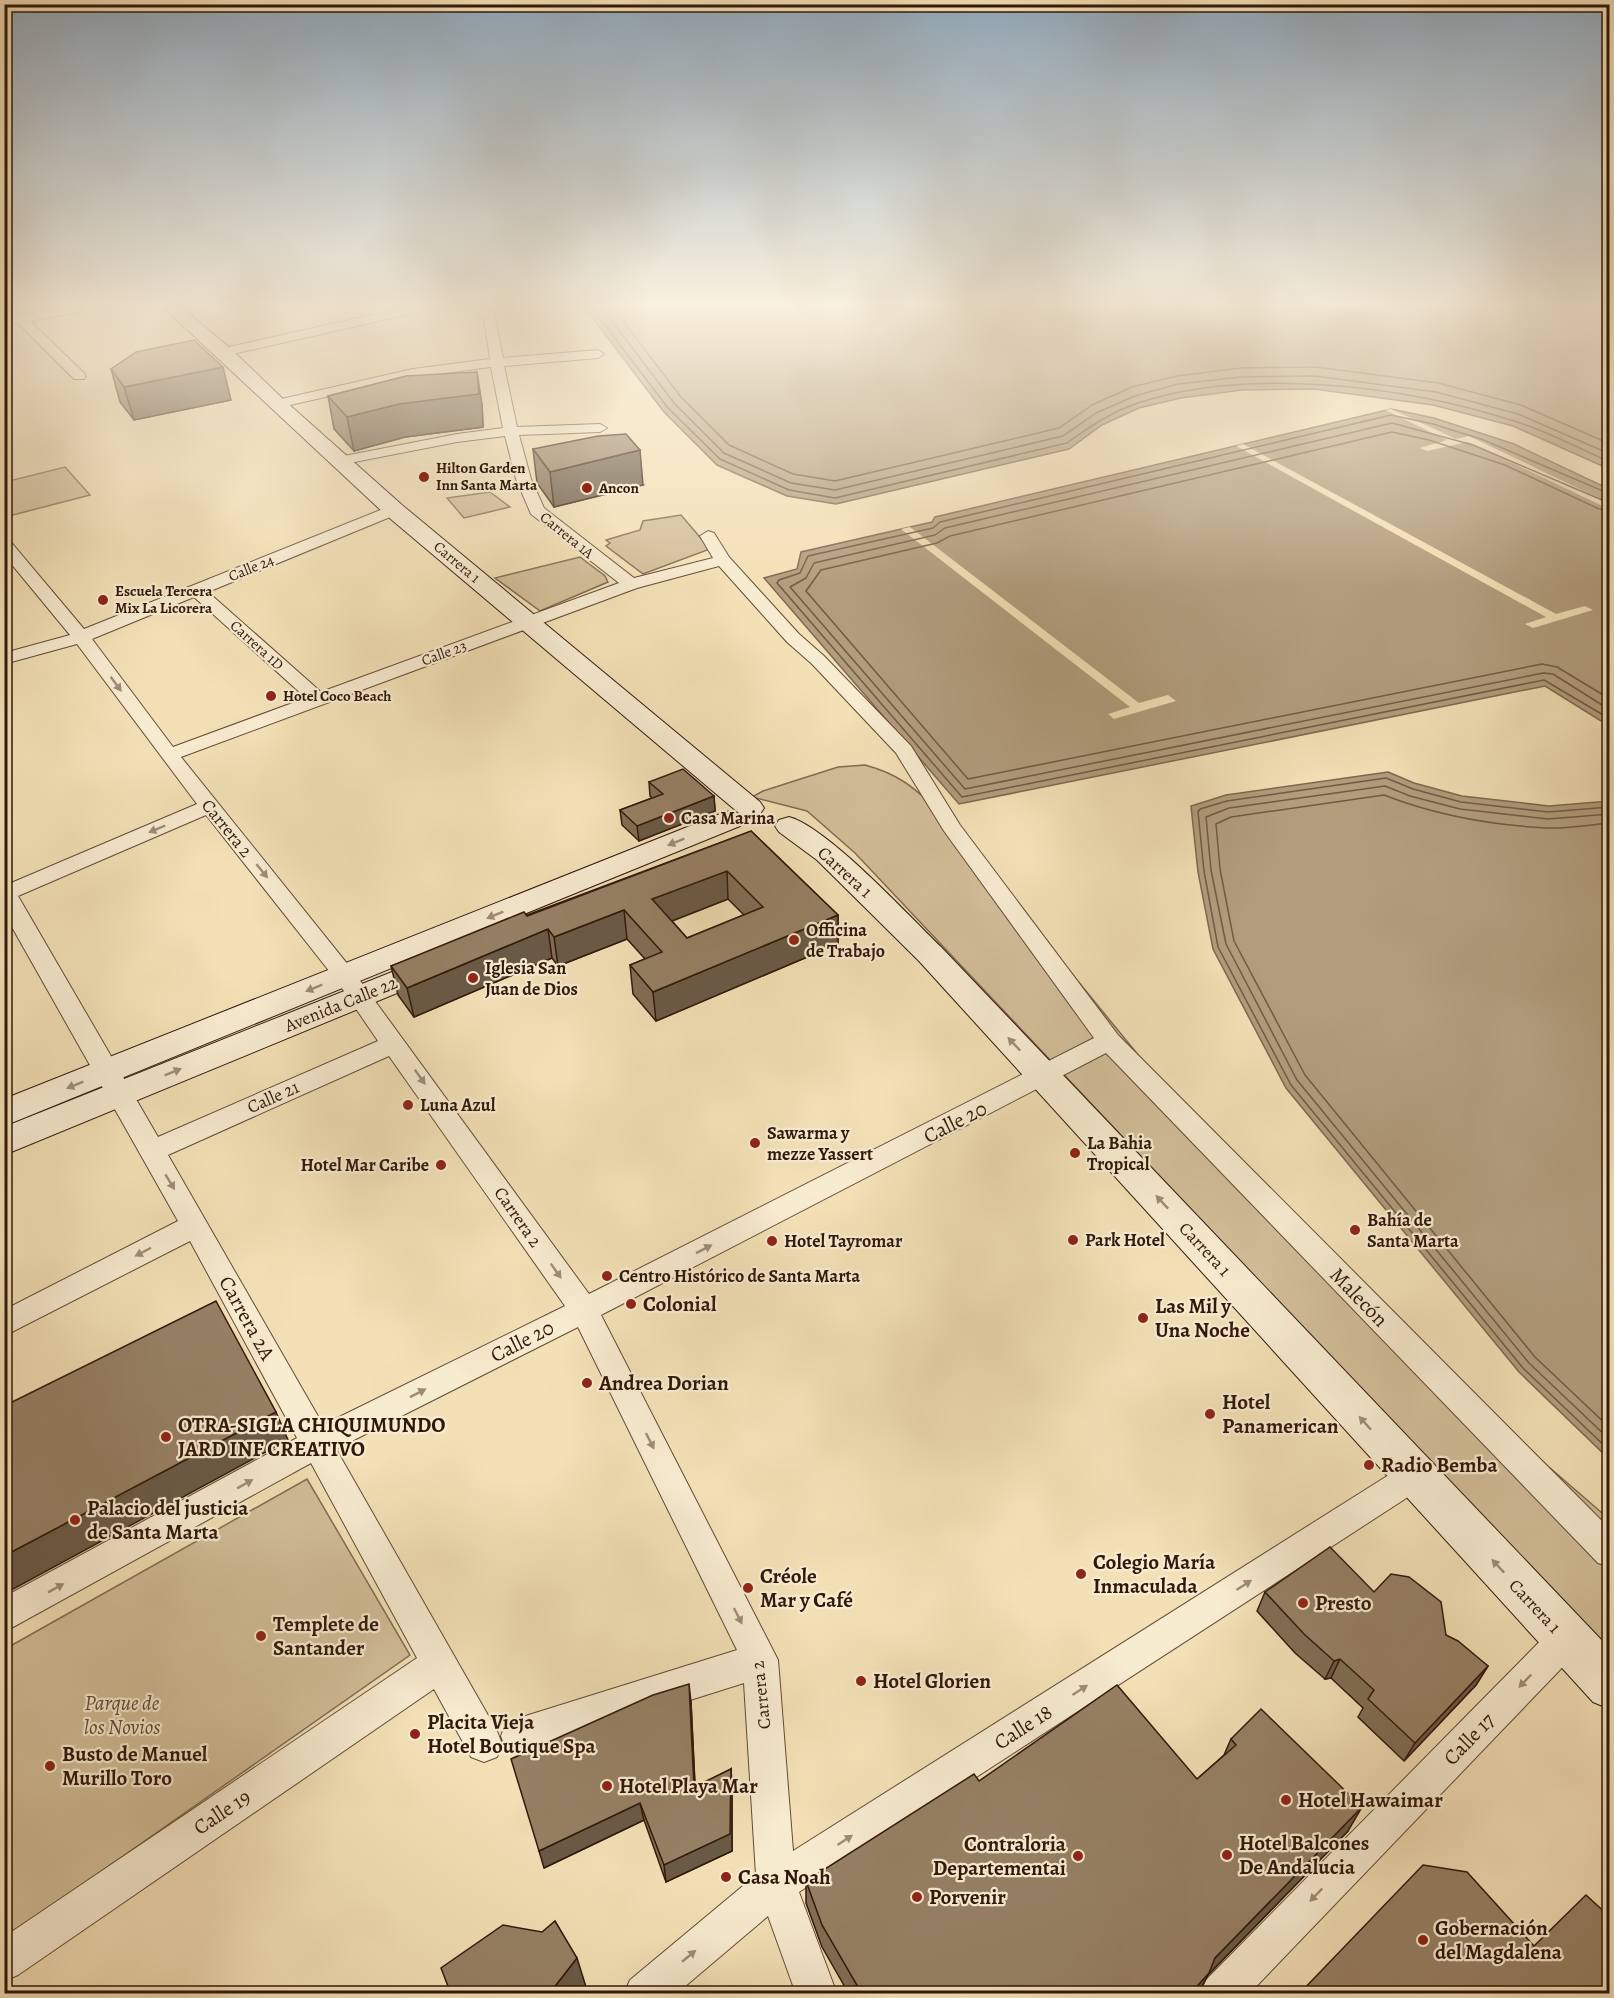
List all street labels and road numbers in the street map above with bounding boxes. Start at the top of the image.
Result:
street label: Carrera 1A [536,507,598,563]
street label: Carrera 1 [429,537,485,587]
street label: Calle 24 [225,550,277,586]
street label: Carrera 1D [226,616,288,674]
street label: Calle 23 [419,636,469,670]
street label: Carrera 2 [196,794,258,863]
street label: Carrera 1 [812,841,878,903]
street label: Avenida Calle 22 [280,970,401,1038]
street label: Calle 21 [243,1075,303,1119]
street label: Calle 20 [918,1094,992,1150]
street label: Carrera 2 [489,1182,548,1252]
street label: Carrera 1 [1174,1217,1236,1281]
street label: Malecón [1324,1261,1394,1333]
street label: Carrera 2A [212,1271,282,1366]
street label: Calle 20 [485,1313,559,1369]
street label: Carrera 1 [1504,1574,1566,1638]
street label: Carrera 2 [745,1659,777,1730]
street label: Calle 18 [988,1698,1058,1756]
street label: Calle 17 [1437,1707,1501,1771]
street label: Calle 19 [188,1783,256,1841]

